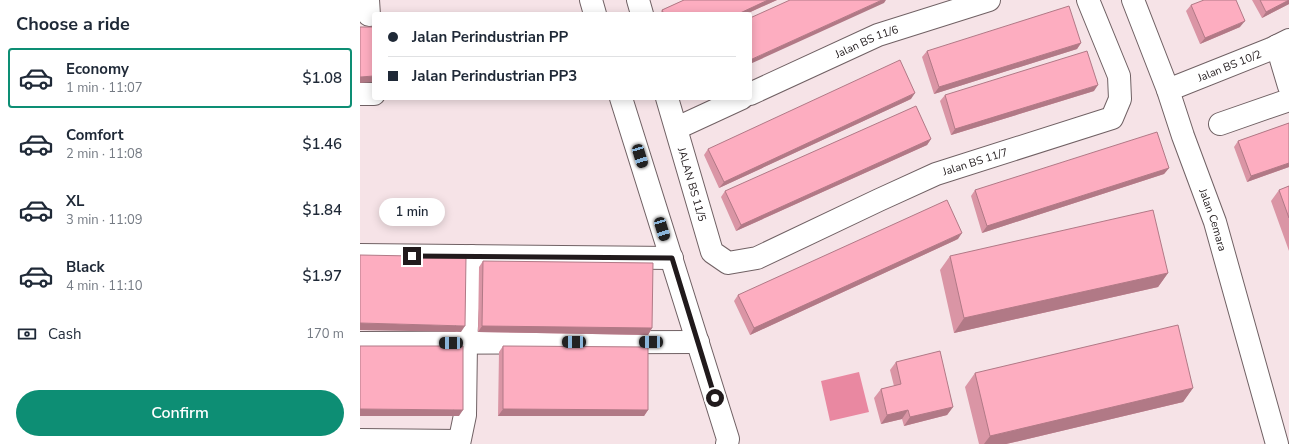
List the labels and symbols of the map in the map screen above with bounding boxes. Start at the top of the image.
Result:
street label: Jalan BS 11/6 [832,21,901,62]
street label: Jalan BS 10/2 [1194,46,1263,85]
car [631,143,649,169]
street label: Jalan BS 11/7 [940,144,1010,179]
street label: JALAN BS 11/5 [674,145,710,224]
street label: Jalan Cemara [1195,185,1230,253]
callout: 1 min [379,198,445,226]
car [653,216,671,242]
route end [403,247,421,265]
car [562,336,586,348]
car [639,336,663,348]
car [439,337,463,349]
route start [706,389,724,407]

